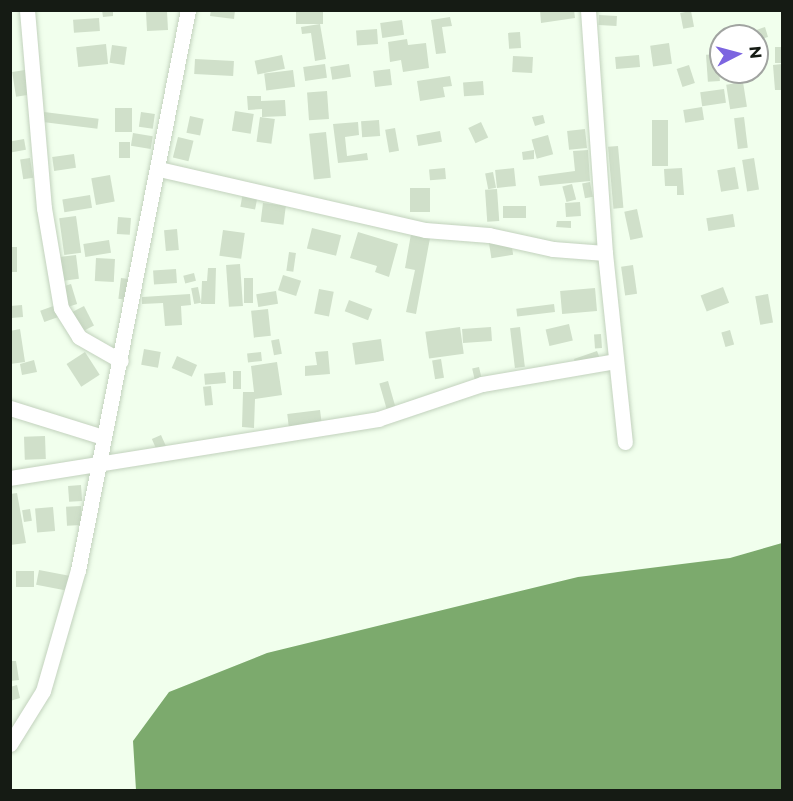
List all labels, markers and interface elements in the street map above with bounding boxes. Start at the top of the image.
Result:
north arrow [709,24,769,84]
text: N [745,45,766,60]

